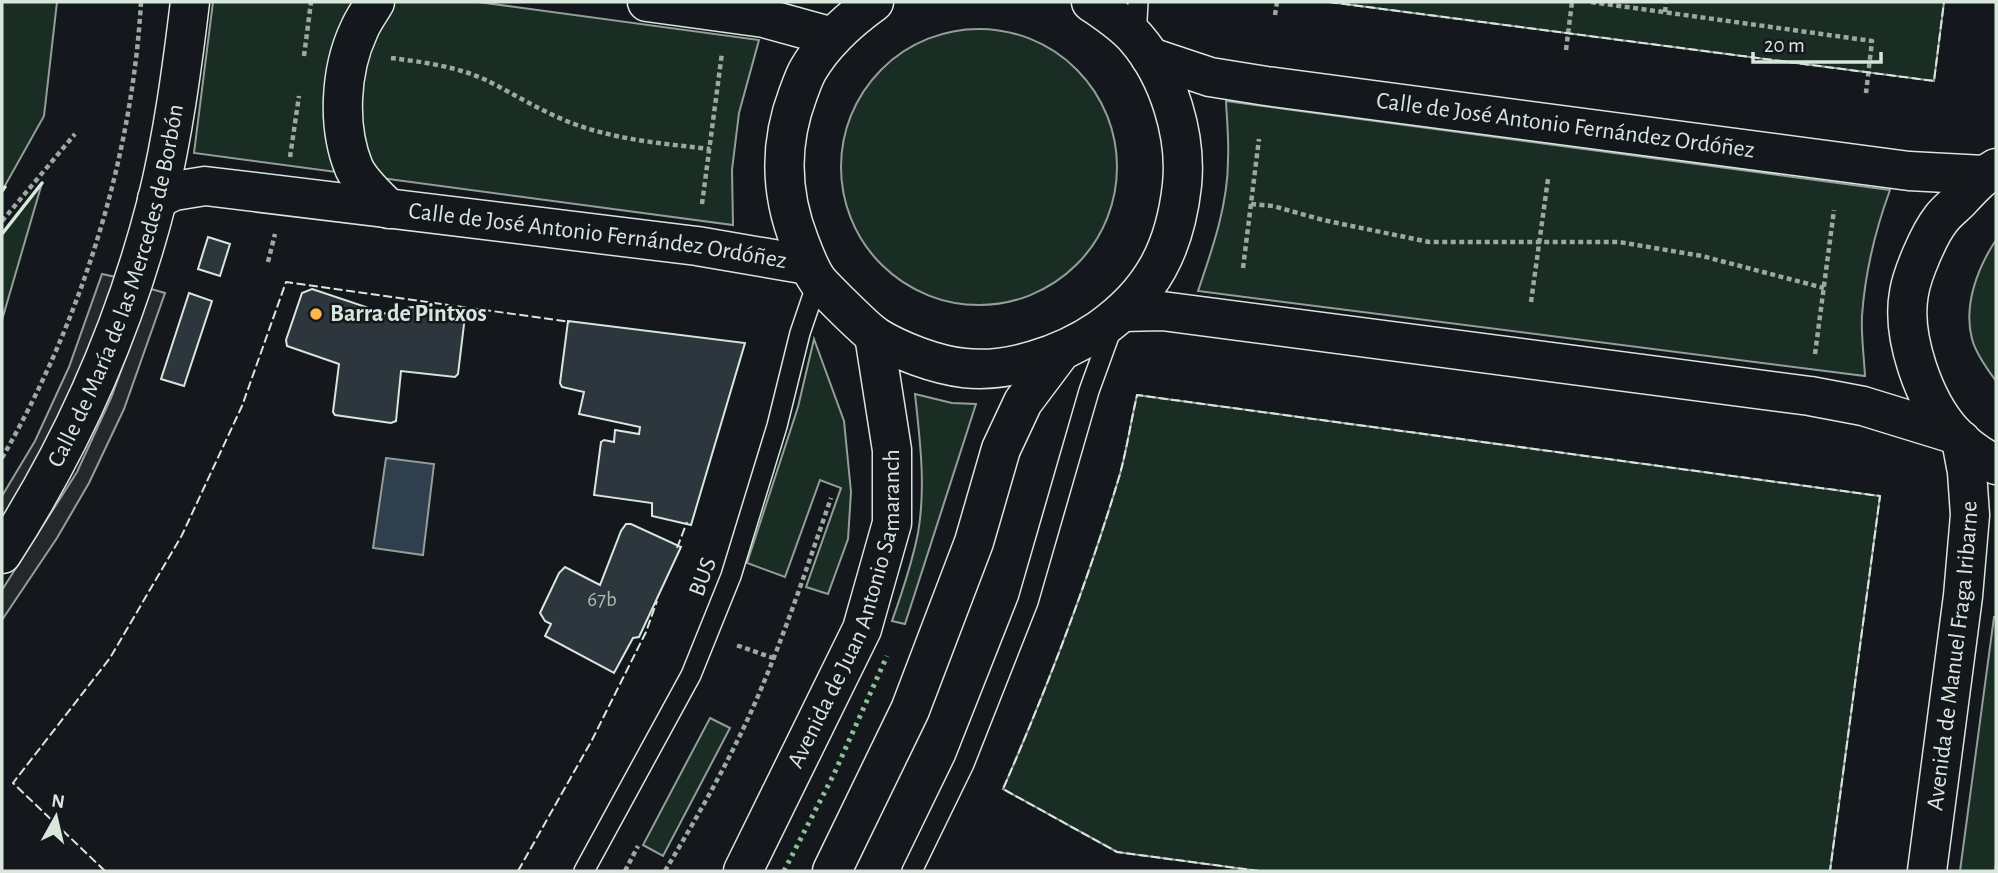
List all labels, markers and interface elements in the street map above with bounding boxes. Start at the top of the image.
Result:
scale bar [1753,21,1881,65]
text: 20 m [1764,35,1805,56]
street label: Calle de José Antonio Fernández Ordóñez [1375,89,1756,162]
street label: Calle de María de las Mercedes de Borbón [43,103,188,471]
street label: Calle de José Antonio Fernández Ordóñez [407,199,789,273]
place label: Barra de Pintxos [330,302,487,326]
marker: Barra de Pintxos [308,306,324,322]
street label: Avenida de Juan Antonio Samaranch [784,449,904,772]
street label: Avenida de Manuel Fraga Iribarne [1923,500,1982,812]
street label: BUS [685,554,721,600]
house number: 67b [587,589,617,610]
north arrow [21,782,91,852]
text: N [50,791,66,812]

